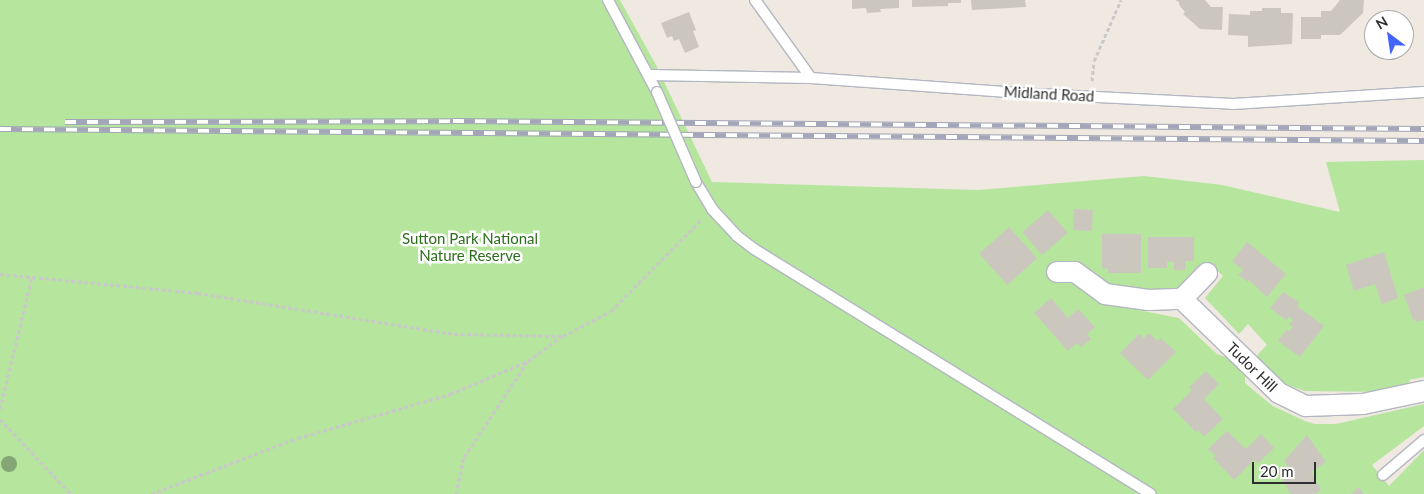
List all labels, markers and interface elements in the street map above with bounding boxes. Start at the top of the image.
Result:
north arrow [1364,10,1414,60]
text: N [1373,13,1391,33]
street label: Midland Road [1003,83,1095,105]
park label: Sutton Park National Nature Reserve [402,229,538,264]
street label: Tudor Hill [1223,338,1281,396]
scale bar [1254,452,1318,484]
text: 20 m [1260,462,1294,480]

